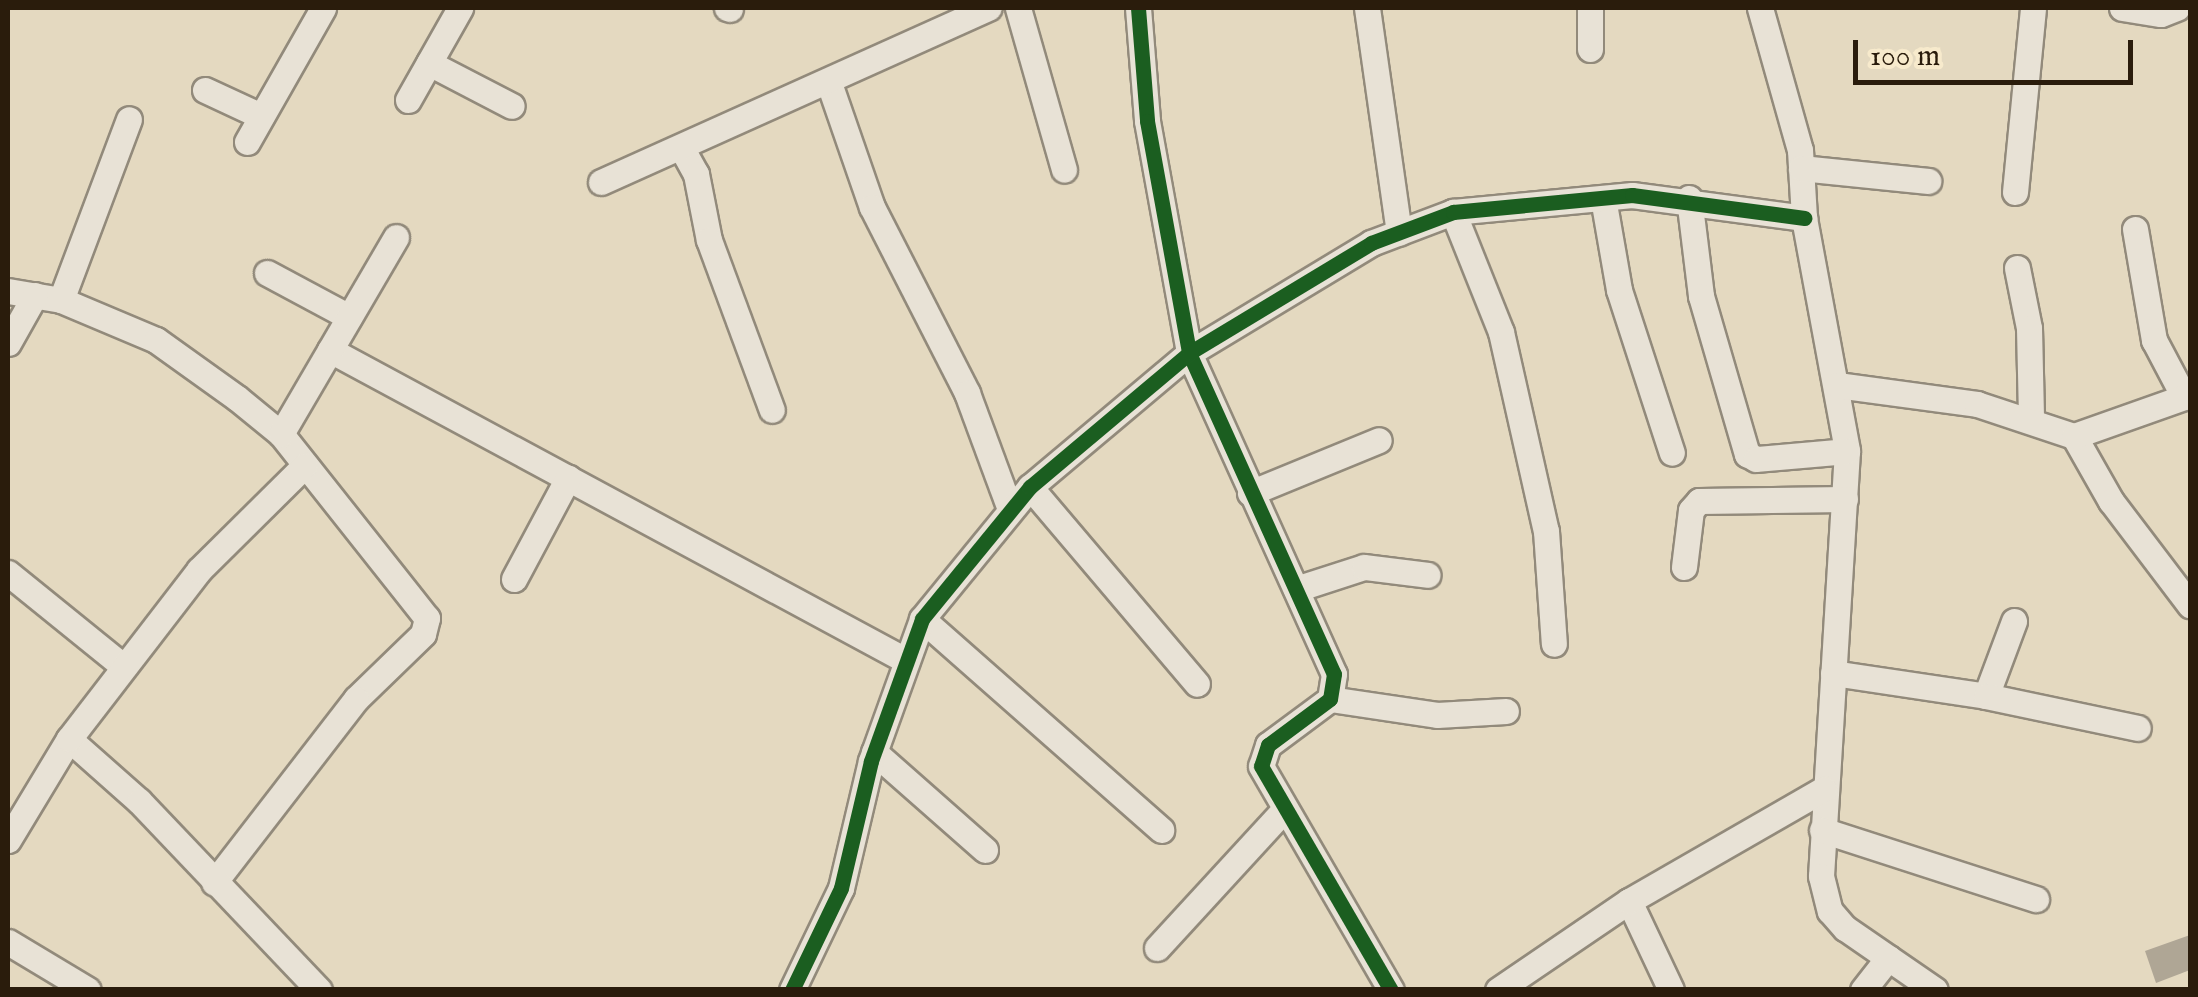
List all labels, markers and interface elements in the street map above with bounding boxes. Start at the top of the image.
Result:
scale bar [1858,20,2138,82]
text: 100 m [1870,38,1940,76]

